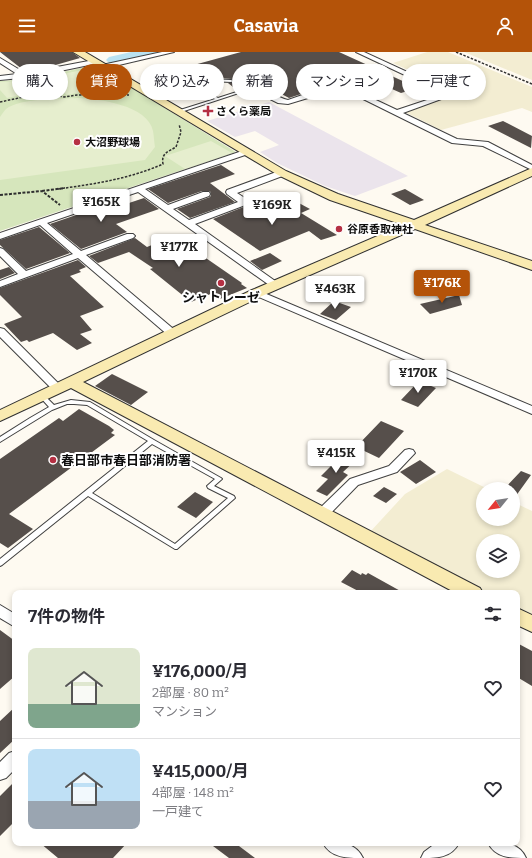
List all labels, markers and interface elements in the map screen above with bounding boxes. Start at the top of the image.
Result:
icon: menu [16,15,38,37]
text: Casavia [233,15,299,37]
icon: person [494,15,516,37]
chip: 購入 [12,64,68,100]
chip: 賃貸 [76,64,132,100]
chip: 絞り込み [140,64,224,100]
chip: 新着 [232,64,288,100]
chip: マンション [296,64,394,100]
chip: 一戸建て [402,64,486,100]
place label: さくら薬局 [216,105,271,118]
marker: さくら薬局 [203,106,213,116]
place label: 大沼野球場 [85,136,140,149]
marker: 大沼野球場 [72,137,82,147]
pin: ¥165K [73,189,129,223]
pin: ¥169K [244,192,300,226]
text: ¥165K [82,194,120,209]
text: ¥169K [252,197,292,212]
place label: 谷原香取神社 [347,223,413,236]
marker: 谷原香取神社 [334,224,344,234]
pin: ¥177K [151,234,207,268]
text: ¥177K [160,239,198,254]
pin: ¥176K [414,270,470,304]
text: ¥176K [423,275,461,290]
pin: ¥463K [307,276,363,310]
marker: シャトレーゼ [216,278,226,288]
text: ¥463K [314,281,356,296]
place label: シャトレーゼ [182,290,260,305]
pin: ¥170K [390,360,446,394]
text: ¥170K [399,365,437,380]
pin: ¥415K [308,440,364,474]
text: ¥415K [316,445,356,460]
place label: 春日部市春日部消防署 [61,453,191,468]
marker: 春日部市春日部消防署 [48,455,58,465]
north arrow [476,482,520,526]
map controls [476,482,520,578]
button: layers [476,534,520,578]
icon: filters [482,603,504,625]
text: 7件の物件 [28,606,105,627]
text: ¥176,000/月 [152,661,249,682]
icon: home [60,664,108,712]
icon: heart [482,677,504,699]
text: 2部屋 · 80 m² [152,685,229,700]
text: マンション [152,704,217,719]
text: ¥415,000/月 [152,761,249,782]
icon: home [60,765,108,813]
icon: heart [482,778,504,800]
text: 4部屋 · 148 m² [152,785,234,800]
text: 一戸建て [152,804,204,819]

